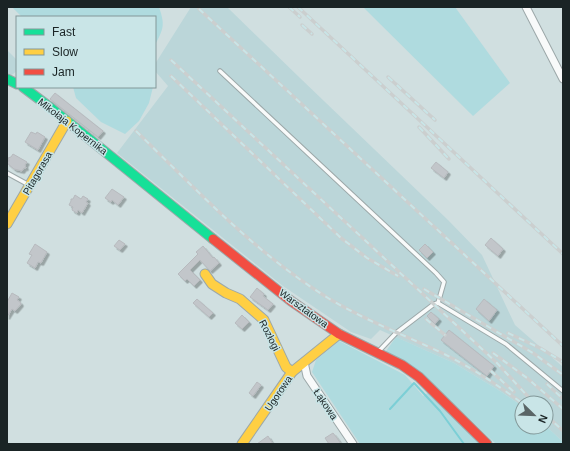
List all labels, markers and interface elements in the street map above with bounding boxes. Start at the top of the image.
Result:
legend [16,16,156,88]
text: Fast [52,25,76,39]
text: Slow [52,45,78,59]
text: Jam [52,65,75,79]
street label: Mikołaja Kopernika [36,96,110,157]
street label: Pitagorasa [21,149,54,197]
street label: Warsztatowa [277,287,331,330]
street label: Rozłogi [257,318,282,353]
street label: Ugorowa [263,373,294,413]
street label: Łąkowa [311,387,340,422]
north arrow [514,395,554,435]
text: N [536,413,550,425]

